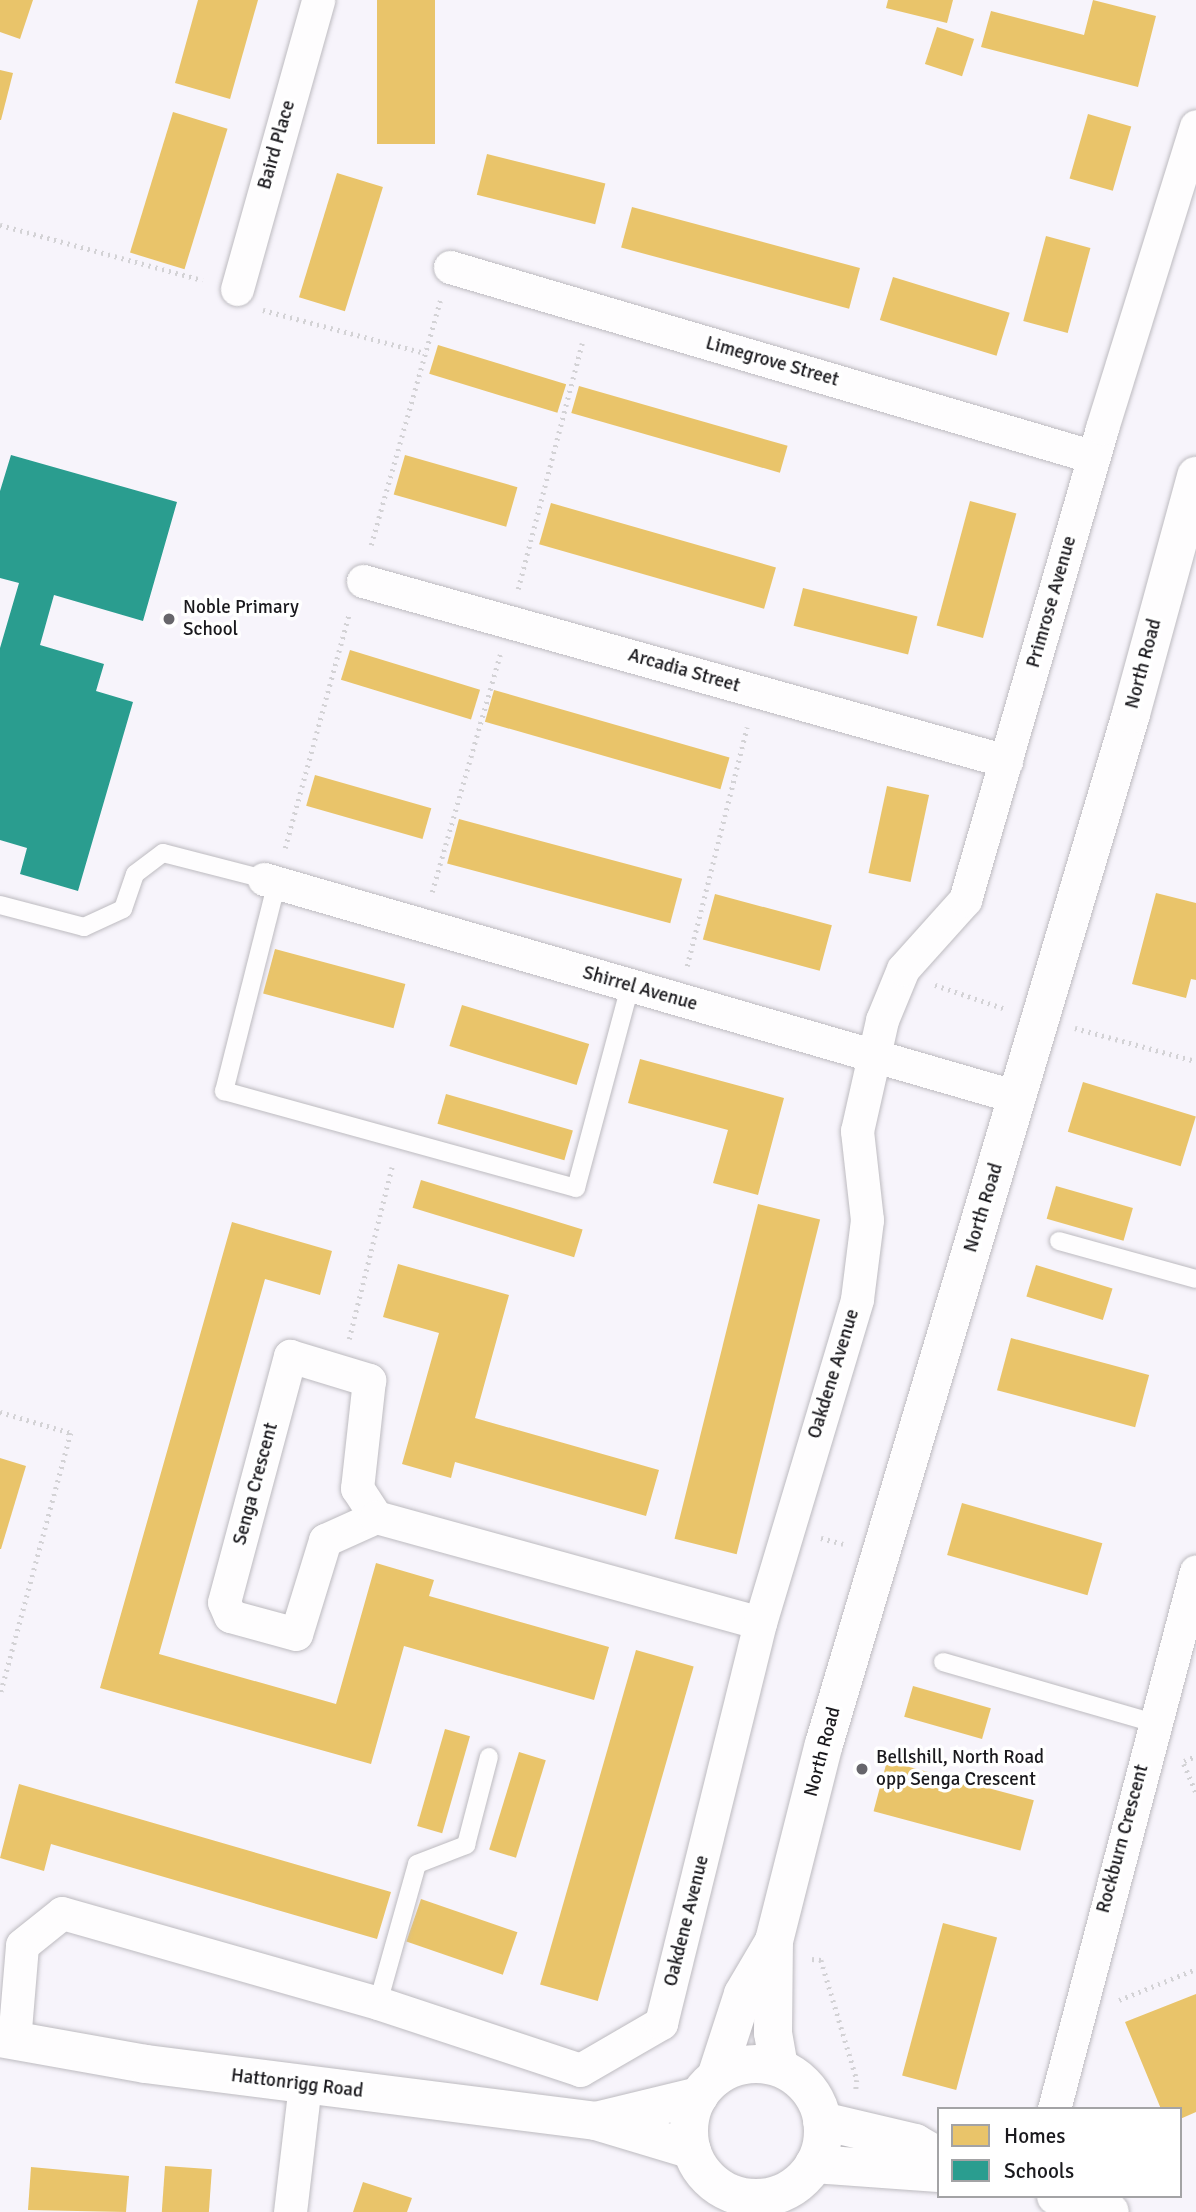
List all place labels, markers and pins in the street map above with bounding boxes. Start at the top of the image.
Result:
place label: Noble Primary School [183,597,299,641]
marker: Noble Primary School [161,611,177,627]
place label: Bellshill, North Road opp Senga Crescent [876,1747,1044,1791]
marker: Bellshill, North Road opp Senga Crescent [854,1761,870,1777]

